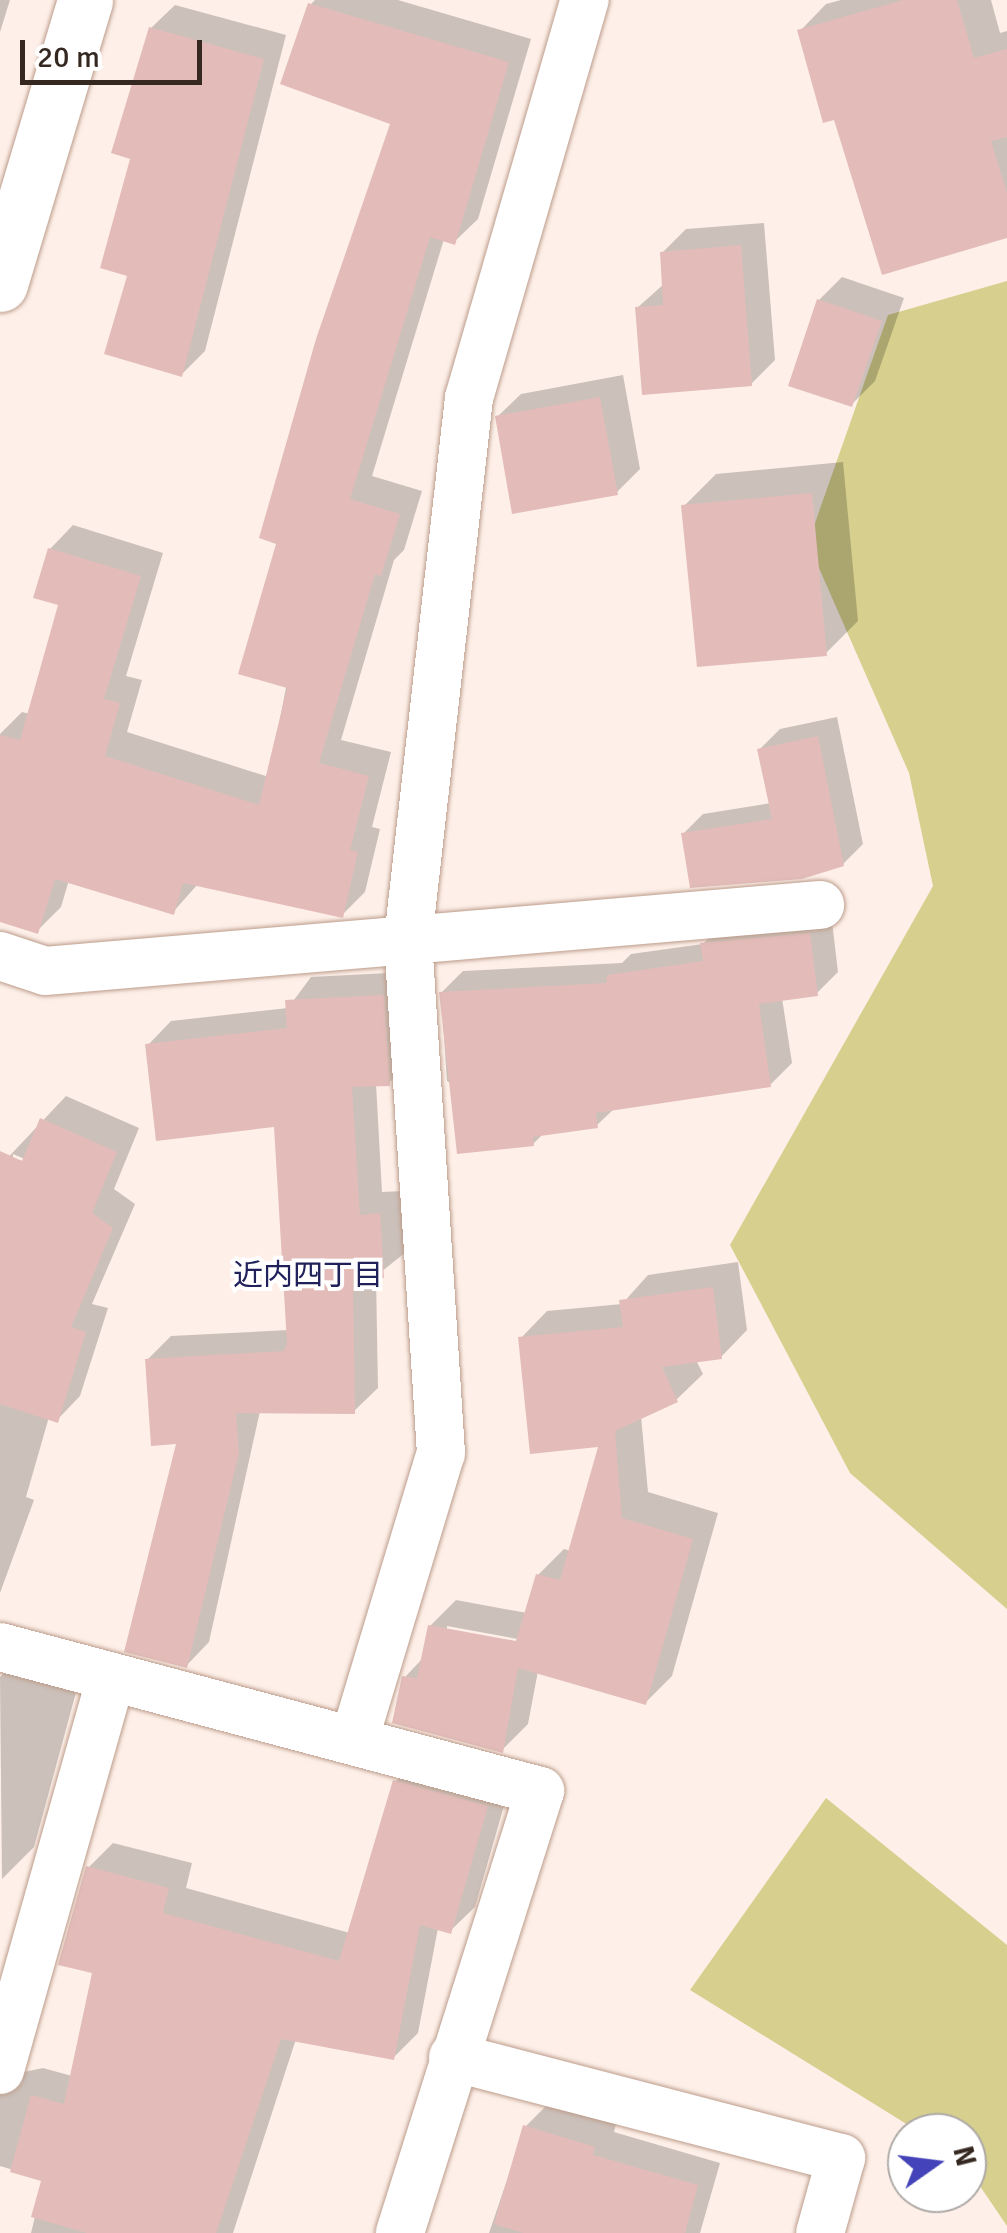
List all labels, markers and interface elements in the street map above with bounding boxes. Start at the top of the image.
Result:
scale bar [25,20,208,82]
text: 20 m [37,39,100,76]
district label: 近内四丁目 [233,1258,383,1294]
north arrow [887,2113,987,2213]
text: N [945,2143,983,2170]

